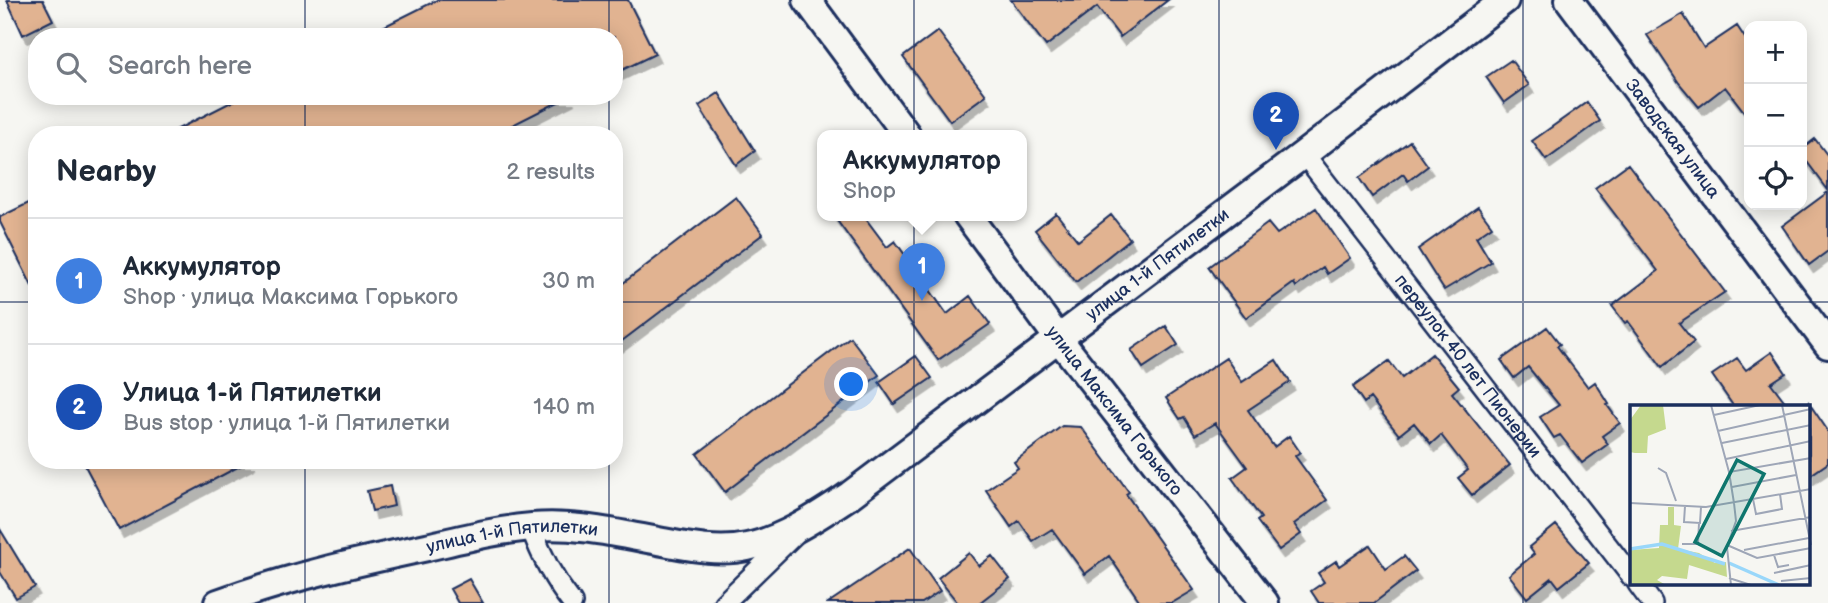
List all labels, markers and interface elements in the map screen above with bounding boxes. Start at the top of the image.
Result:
map controls [1744,21,1807,210]
button: + [1744,21,1807,84]
search box [28,28,623,105]
icon: search [52,48,90,86]
text: Search here [108,51,252,82]
street label: Заводская улица [1621,75,1724,203]
button: − [1744,84,1807,147]
pin: 2 [1253,92,1299,150]
popup [817,130,1027,221]
text: Аккумулятор [843,146,1001,177]
button: locate [1744,147,1807,210]
text: Nearby [56,154,156,190]
text: 2 results [506,158,595,186]
text: Shop [843,177,896,205]
street label: улица 1-й Пятилетки [1082,204,1233,325]
pin: 1 [899,243,945,301]
text: Аккумулятор [123,252,281,283]
text: 1 [74,267,84,295]
text: 30 m [542,267,595,295]
street label: переулок 40 лет Пионерии [1390,270,1546,462]
text: Shop · улица Максима Горького [123,283,458,311]
street label: улица Максима Горького [1042,322,1187,500]
your location [834,367,868,401]
text: Улица 1-й Пятилетки [123,378,382,409]
text: 2 [72,393,86,421]
text: 140 m [533,393,595,421]
inset map [1630,405,1811,586]
text: Bus stop · улица 1-й Пятилетки [123,409,450,437]
street label: улица 1-й Пятилетки [424,516,599,558]

